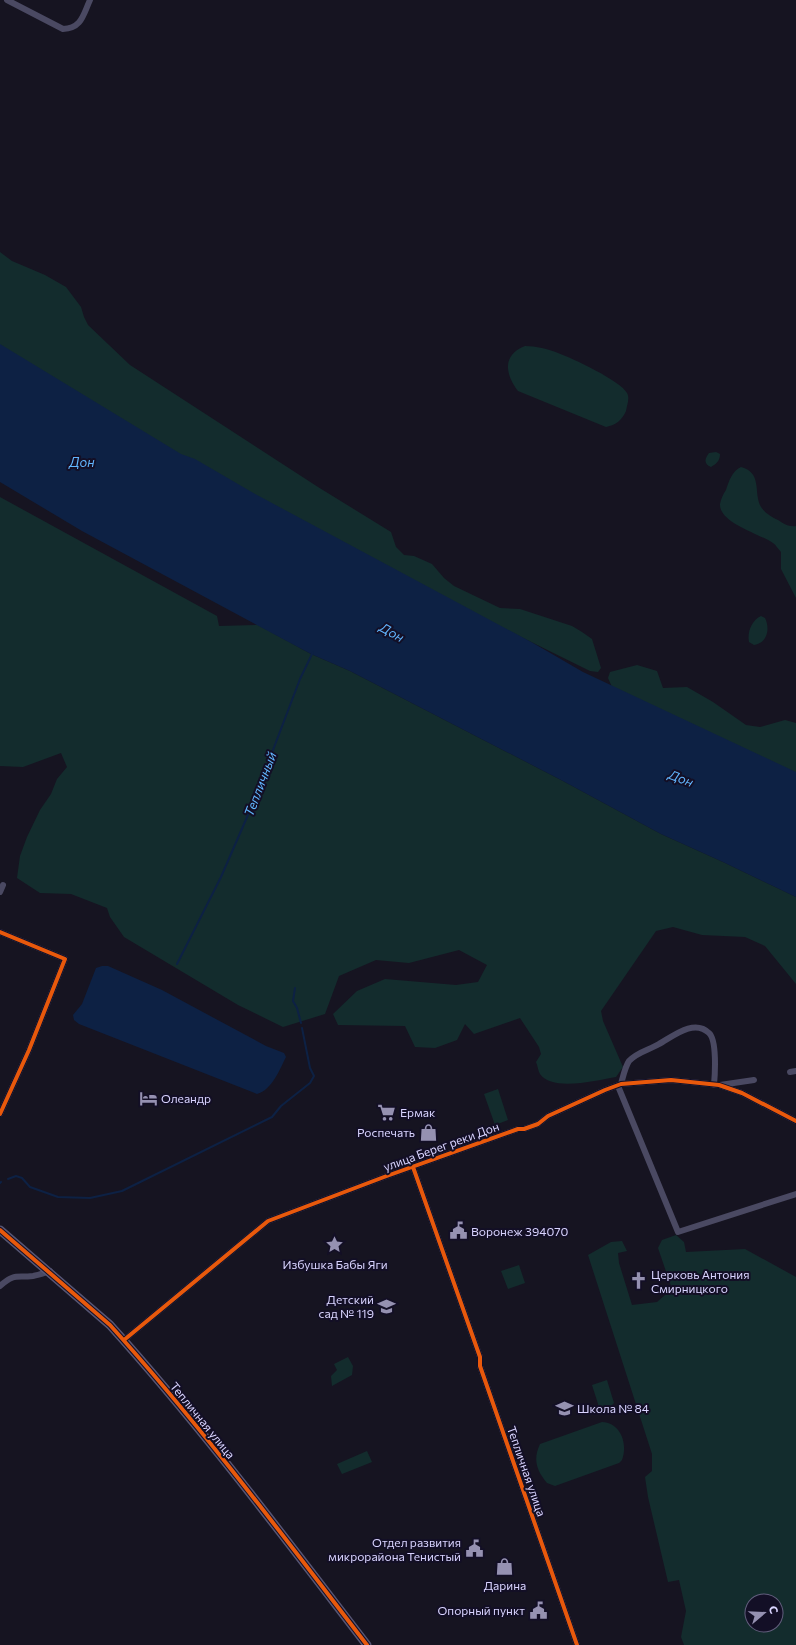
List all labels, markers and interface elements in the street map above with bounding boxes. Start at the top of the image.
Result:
water label: Дон [68,454,95,470]
water label: Дон [376,618,407,645]
water label: Тепличный [240,749,280,818]
water label: Дон [665,766,696,790]
hotel icon: Олеандр [138,1088,158,1108]
place label: Олеандр [161,1091,211,1105]
supermarket icon: Ермак [377,1102,397,1122]
place label: Ермак [400,1105,436,1119]
street label: улица Берег реки Дон [381,1119,501,1173]
shop icon: Роспечать [418,1122,438,1142]
place label: Роспечать [357,1125,415,1139]
public building icon: Воронеж 394070 [448,1221,468,1241]
place label: Воронеж 394070 [471,1224,568,1238]
place icon: Избушка Бабы Яги [325,1235,345,1255]
place label: Избушка Бабы Яги [282,1257,388,1271]
place label: Церковь Антония Смирницкого [651,1267,750,1295]
church icon: Церковь Антония Смирницкого [628,1271,648,1291]
place label: Детский сад № 119 [319,1292,374,1320]
school or university icon: Детский сад № 119 [377,1296,397,1316]
street label: Тепличная улица [168,1379,238,1461]
school or university icon: Школа № 84 [554,1398,574,1418]
place label: Школа № 84 [577,1401,649,1415]
street label: Тепличная улица [505,1424,549,1518]
place label: Отдел развития микрорайона Тенистый [328,1535,461,1563]
public building icon: Отдел развития микрорайона Тенистый [464,1539,484,1559]
shop icon: Дарина [495,1556,515,1576]
place label: Дарина [484,1578,526,1592]
north arrow [744,1593,784,1633]
public building icon: Опорный пункт [528,1600,548,1620]
place label: Опорный пункт [438,1603,525,1617]
text: С [767,1604,781,1616]

